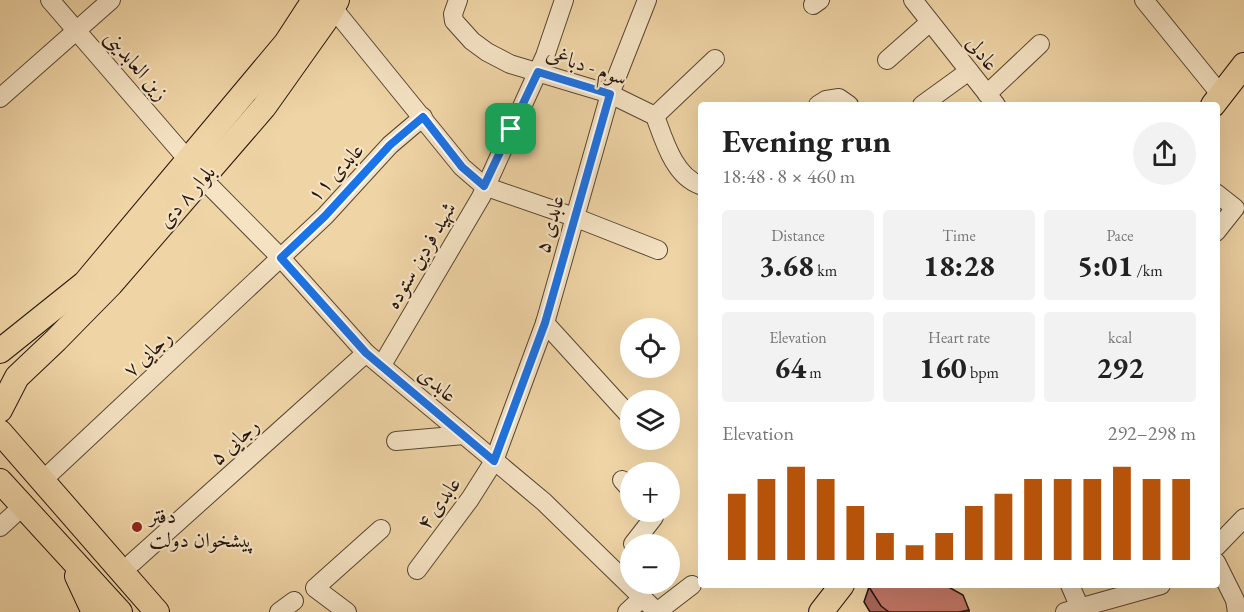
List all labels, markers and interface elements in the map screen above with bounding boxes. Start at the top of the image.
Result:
street label: زین العابدینی [98,24,175,107]
street label: عادلی [961,30,1005,76]
street label: سوم - دباغی [541,39,631,96]
pin [485,103,536,154]
icon: arrive [494,112,527,145]
text: Evening run [722,119,891,162]
button: share [1133,122,1196,185]
street label: عابدی ۱۱ [301,137,369,207]
street label: بلوار ۸ دی [151,159,221,233]
text: 18:48 · 8 × 460 m [722,163,855,189]
street label: عابدی ۵ [528,192,570,256]
street label: شهید فردین ستوده [378,197,462,314]
text: Distance [771,225,825,246]
text: Time [942,225,976,246]
text: Pace [1107,225,1133,246]
text: 3.68 [759,246,814,285]
text: 18:28 [923,246,995,285]
text: 5:01 [1077,246,1133,285]
text: km [814,260,837,281]
text: /km [1133,260,1163,281]
map controls [620,318,680,594]
button: locate [620,318,680,378]
street label: رجایی ۷ [117,323,178,383]
text: Elevation [769,327,827,348]
text: Heart rate [928,327,990,348]
text: kcal [1108,327,1132,348]
text: 64 [774,348,806,387]
text: 160 [919,348,967,387]
text: 292 [1096,348,1144,387]
street label: عابدی [413,360,463,408]
text: m [806,362,822,383]
text: bpm [967,362,999,383]
button: layers [620,390,680,450]
street label: رجایی ۵ [203,412,265,471]
text: Elevation [722,420,794,446]
text: 292–298 m [1108,420,1196,446]
button: + [620,462,680,522]
street label: عابدی ۴ [410,471,466,535]
place label: دفتر پیشخوان دولت [147,502,254,554]
marker: دفتر پیشخوان دولت [130,520,144,534]
button: − [620,534,680,594]

